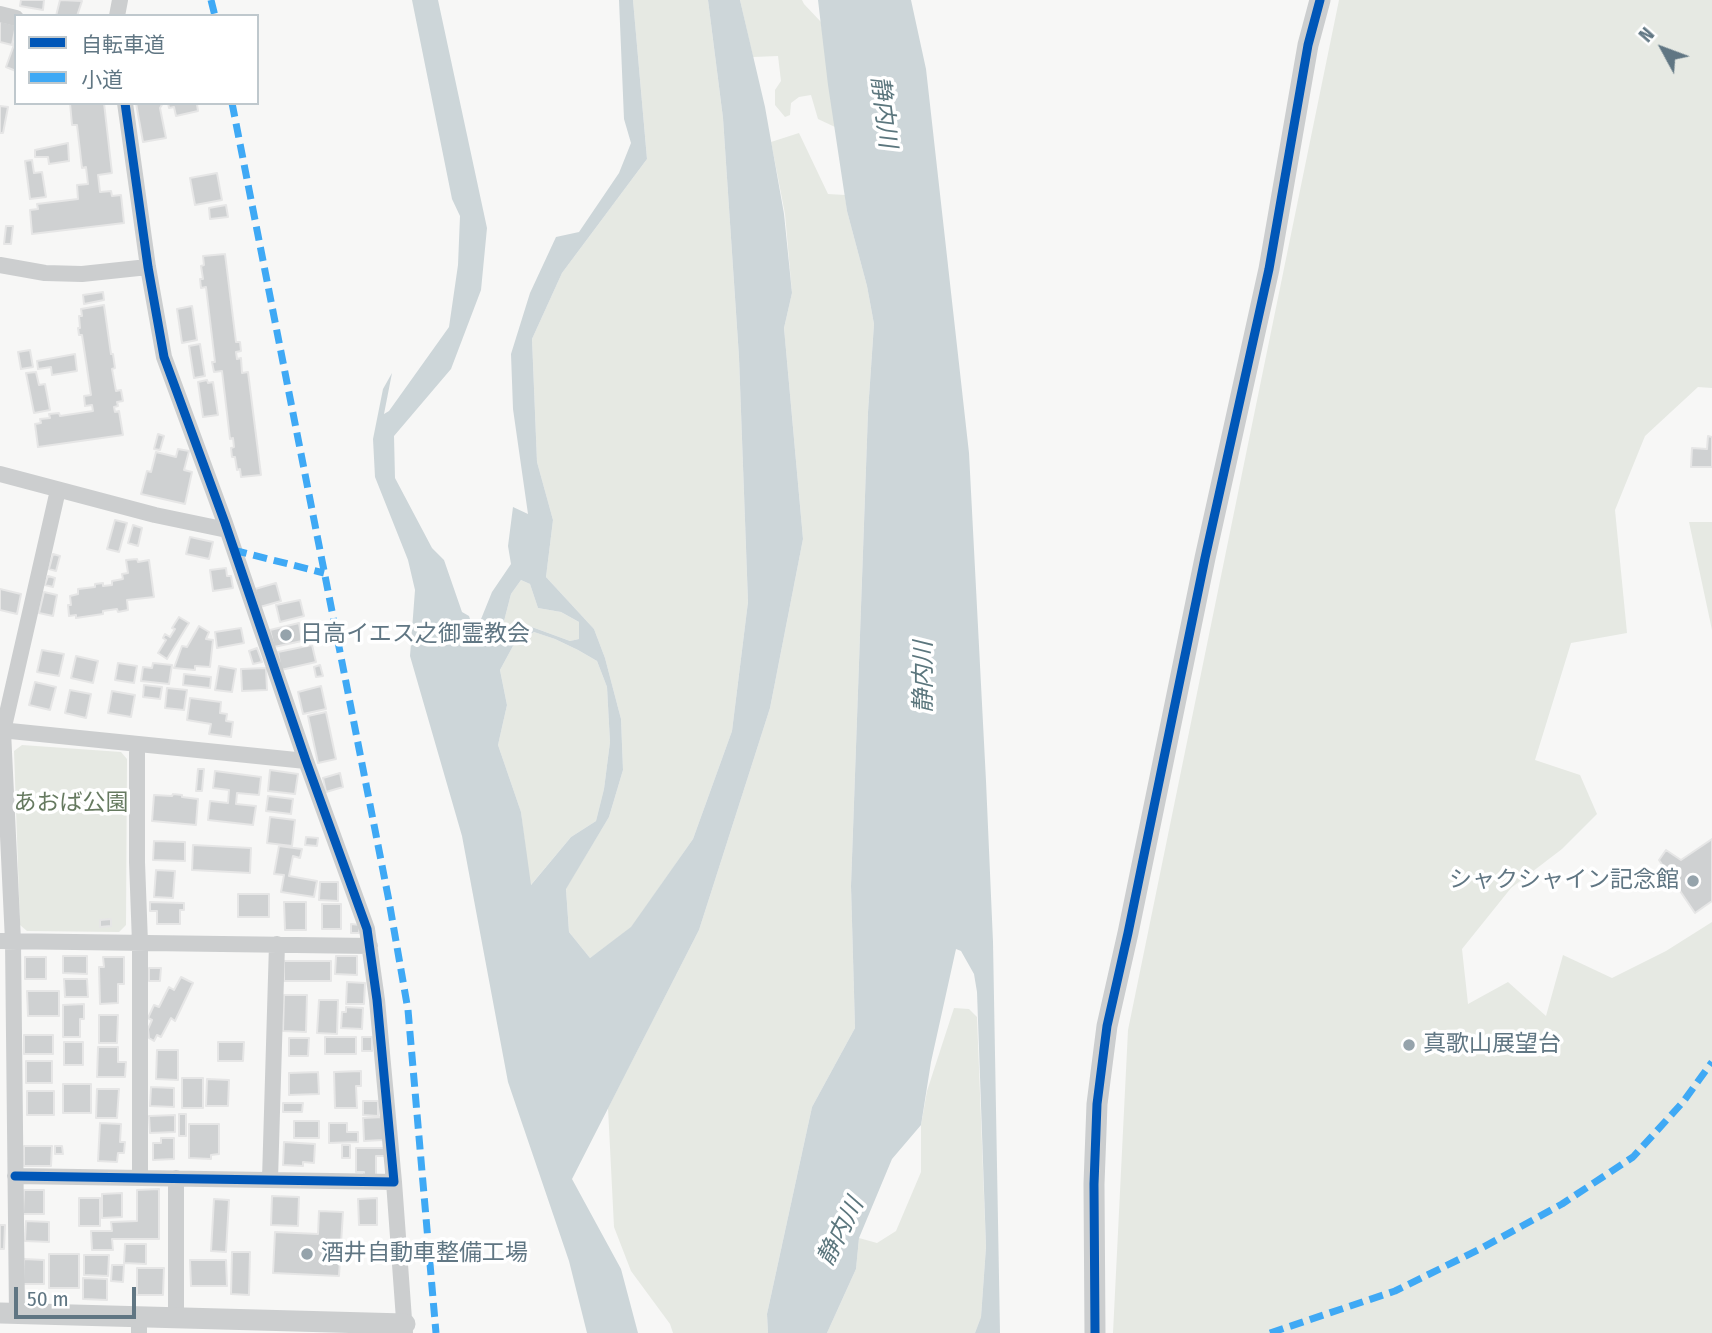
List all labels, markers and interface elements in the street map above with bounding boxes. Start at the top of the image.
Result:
legend [14,14,259,105]
north arrow [1628,14,1698,84]
text: N [1634,23,1659,47]
text: 自転車道 [81,32,165,58]
text: 小道 [81,67,123,93]
water label: 静内川 [864,75,902,149]
place label: 日高イエス之御霊教会 [300,621,530,649]
marker: 日高イエス之御霊教会 [278,627,294,643]
water label: 静内川 [910,641,938,713]
park label: あおば公園 [14,790,128,818]
place label: シャクシャイン記念館 [1449,867,1679,895]
marker: シャクシャイン記念館 [1685,873,1701,889]
place label: 真歌山展望台 [1423,1031,1561,1059]
marker: 真歌山展望台 [1401,1037,1417,1053]
water label: 静内川 [812,1193,870,1271]
place label: 酒井自動車整備工場 [321,1240,528,1268]
marker: 酒井自動車整備工場 [299,1246,315,1262]
scale bar [18,1274,140,1318]
text: 50 m [27,1286,69,1312]

